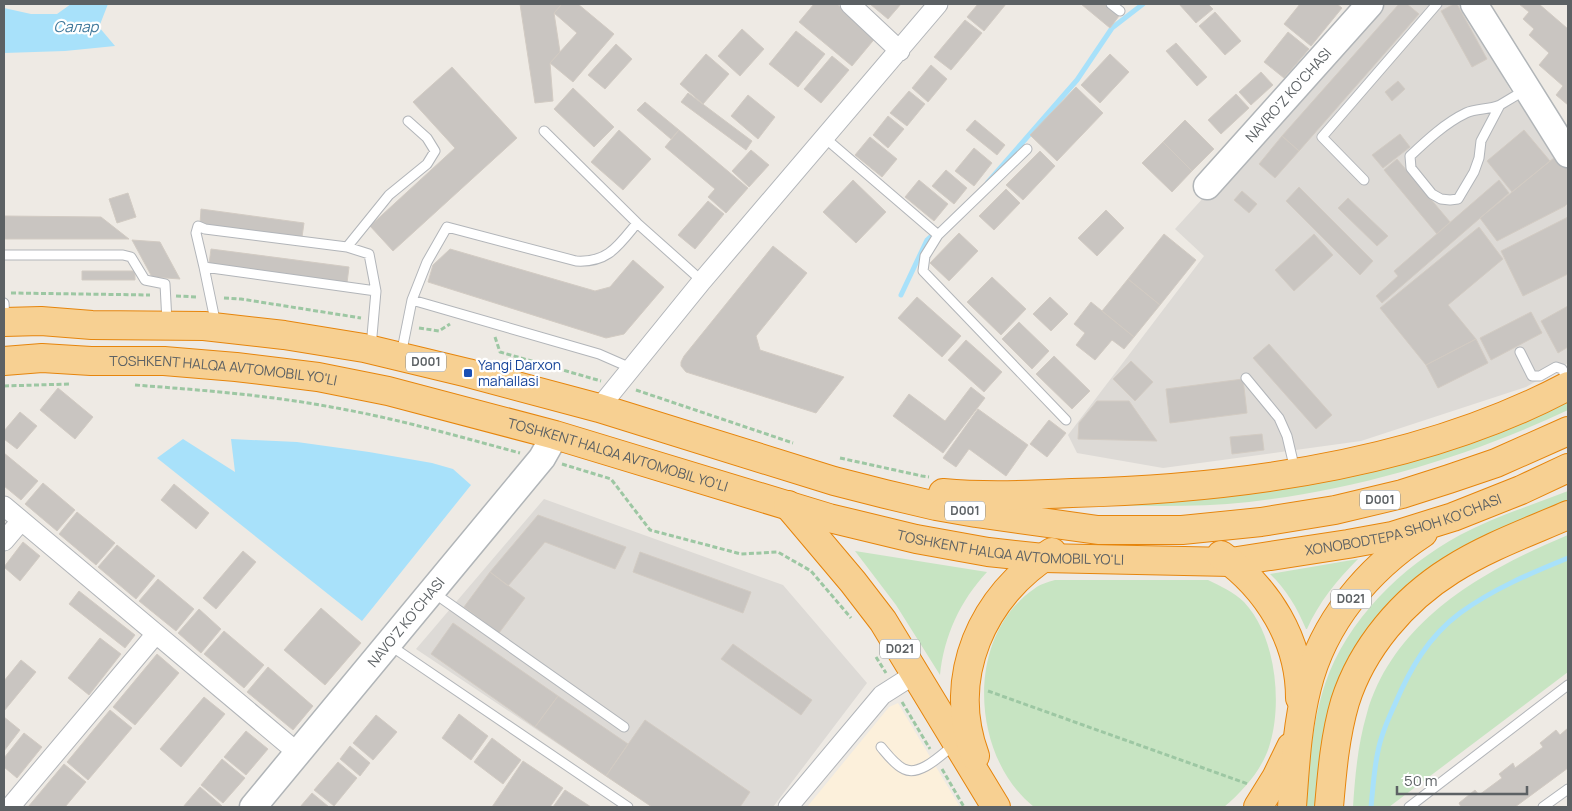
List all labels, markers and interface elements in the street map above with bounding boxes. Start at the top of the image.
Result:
water label: Салар [54,16,100,37]
street label: NAVRO'Z KO'CHASI [1241,44,1335,146]
street label: TOSHKENT HALQA AVTOMOBIL YO'LI [109,351,339,390]
road number: D001 [406,352,446,372]
place label: Yangi Darxon mahallasi [478,355,561,390]
marker: Yangi Darxon mahallasi [462,367,474,379]
street label: TOSHKENT HALQA AVTOMOBIL YO'LI [506,413,730,496]
street label: XONOBODTEPA SHOH KO'CHASI [1303,489,1504,560]
road number: D001 [1360,490,1400,510]
road number: D001 [945,502,985,520]
street label: TOSHKENT HALQA AVTOMOBIL YO'LI [895,525,1124,569]
street label: NAVO'Z KO'CHASI [363,573,449,671]
road number: D021 [1331,590,1371,608]
road number: D021 [880,640,920,659]
scale bar [1397,764,1527,796]
text: 50 m [1404,770,1438,791]

